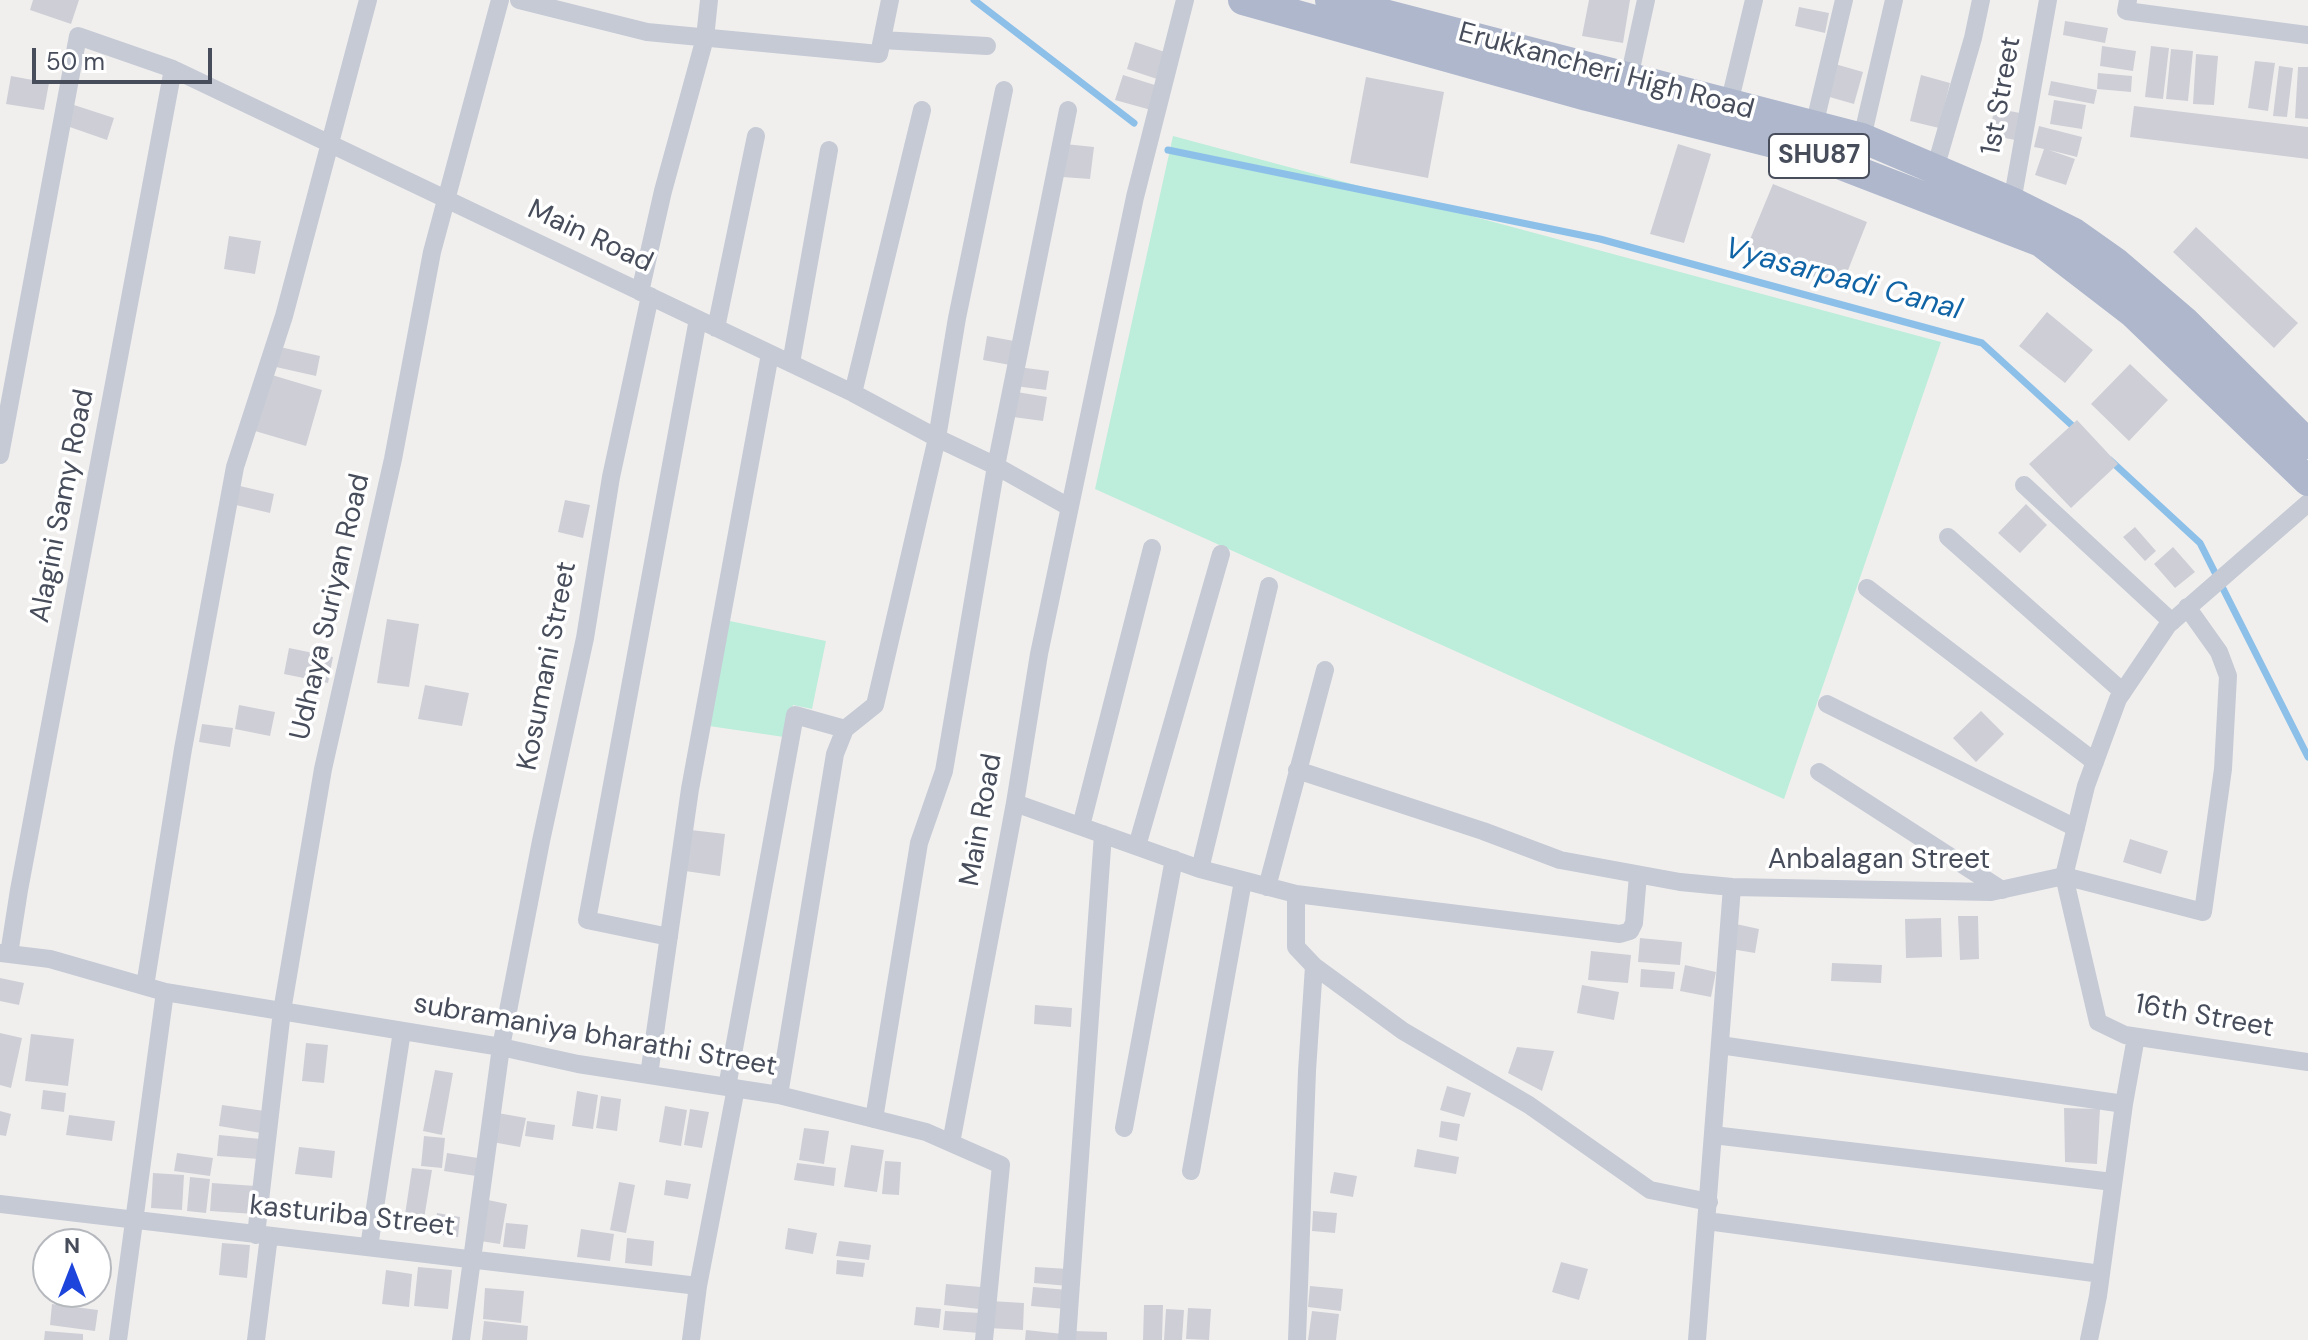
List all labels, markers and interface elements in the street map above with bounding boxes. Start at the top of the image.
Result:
street label: Erukkancheri High Road [1455,16,1757,128]
scale bar [36,32,216,82]
street label: 1st Street [1975,34,2029,158]
text: 50 m [46,46,105,77]
road number: SHU87 [1769,134,1869,178]
street label: Main Road [522,193,658,281]
water label: Vyasarpadi Canal [1721,231,1965,329]
street label: Alagini Samy Road [24,387,102,625]
street label: Udhaya Suriyan Road [284,471,378,743]
street label: Kosumani Street [511,559,585,773]
street label: Main Road [954,751,1010,889]
street label: Anbalagan Street [1768,844,1990,878]
street label: subramaniya bharathi Street [411,987,779,1085]
street label: 16th Street [2132,988,2276,1046]
street label: kasturiba Street [248,1190,456,1244]
north arrow [32,1228,112,1308]
text: N [64,1231,80,1260]

